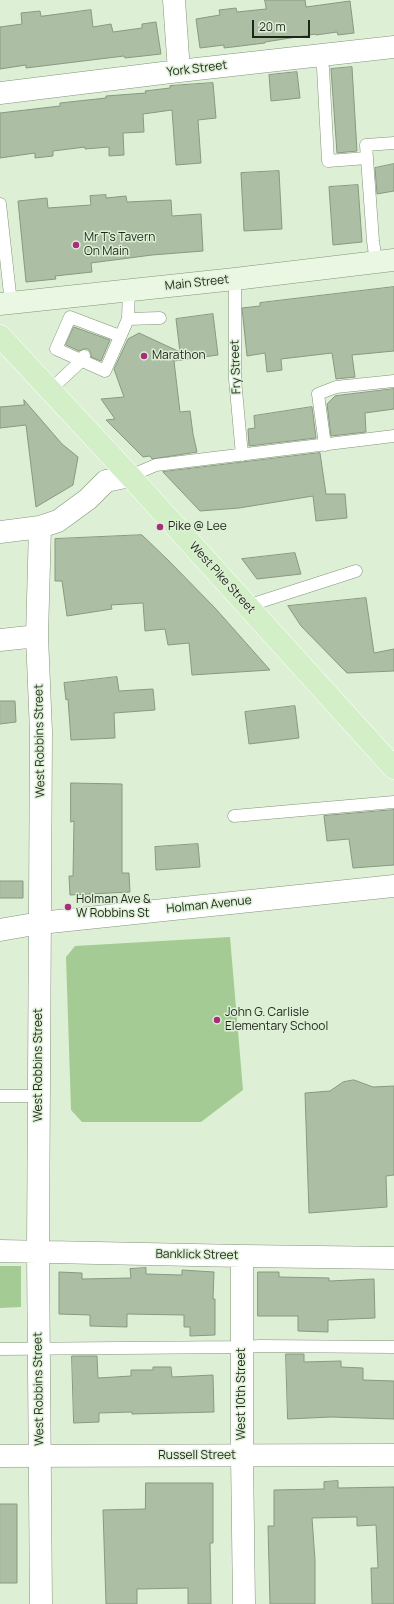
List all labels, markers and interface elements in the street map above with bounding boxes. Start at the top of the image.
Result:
scale bar [254,12,312,38]
text: 20 m [259,18,286,35]
street label: York Street [166,58,228,80]
place label: Mr T's Tavern On Main [84,231,155,259]
marker: Mr T's Tavern On Main [71,240,81,250]
street label: Main Street [164,272,230,294]
street label: Fry Street [228,340,244,394]
place label: Marathon [152,349,206,363]
marker: Marathon [139,351,149,361]
place label: Pike @ Lee [168,520,227,534]
marker: Pike @ Lee [155,522,165,532]
street label: West Pike Street [186,539,258,617]
street label: West Robbins Street [32,684,48,798]
place label: Holman Ave & W Robbins St [76,893,151,921]
street label: Holman Avenue [166,893,252,917]
marker: Holman Ave & W Robbins St [63,902,73,912]
place label: John G. Carlisle Elementary School [225,1006,328,1034]
street label: West Robbins Street [32,1008,46,1122]
marker: John G. Carlisle Elementary School [212,1015,222,1025]
street label: Banklick Street [155,1247,239,1263]
street label: West Robbins Street [31,1332,47,1446]
street label: West 10th Street [235,1348,249,1440]
street label: Russell Street [158,1449,236,1463]

